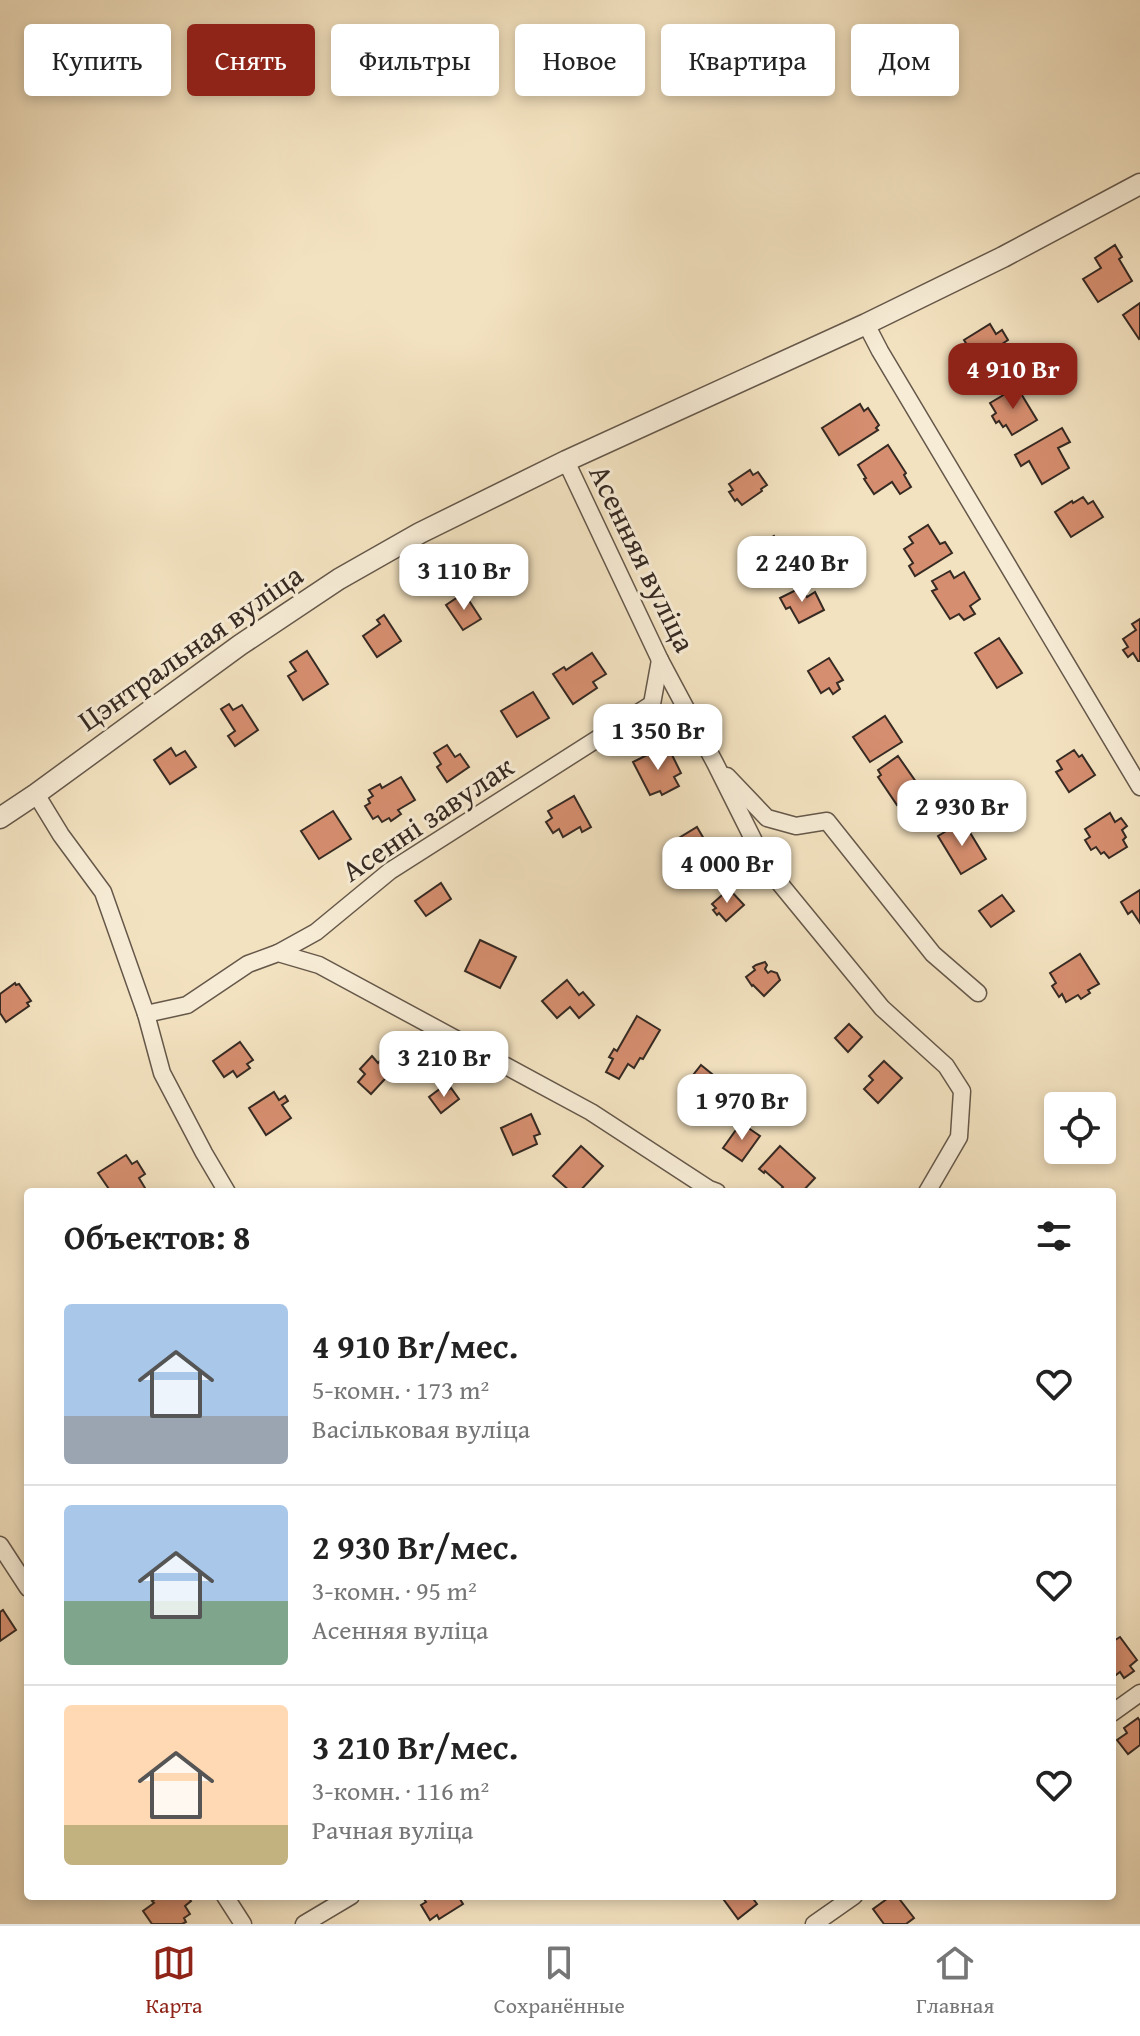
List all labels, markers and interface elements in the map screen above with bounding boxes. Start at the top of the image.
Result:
chip: Купить [24,24,171,96]
chip: Снять [187,24,315,96]
chip: Фильтры [331,24,499,96]
chip: Новое [515,24,645,96]
chip: Квартира [661,24,835,96]
chip: Дом [851,24,959,96]
pin: 4 910 Br [930,343,1096,411]
text: 4 910 Br [966,349,1060,388]
street label: Асенняя вуліца [579,457,708,660]
pin: 2 240 Br [719,536,885,604]
text: 2 240 Br [755,542,849,581]
pin: 3 110 Br [381,544,547,612]
text: 3 110 Br [417,550,511,589]
street label: Цэнтральная вуліца [68,552,312,741]
pin: 1 350 Br [575,704,741,772]
text: 1 350 Br [611,710,705,749]
street label: Асенні завулак [332,744,522,892]
pin: 2 930 Br [879,780,1045,848]
text: 2 930 Br [915,786,1009,825]
pin: 4 000 Br [644,837,810,905]
text: 4 000 Br [680,843,774,882]
pin: 3 210 Br [361,1031,527,1099]
text: 3 210 Br [397,1037,491,1076]
pin: 1 970 Br [659,1074,825,1142]
text: 1 970 Br [695,1080,789,1119]
map controls [1044,1092,1116,1164]
button: locate [1044,1092,1116,1164]
text: Объектов: 8 [64,1212,250,1261]
icon: filters [1032,1214,1076,1258]
text: 4 910 Br/мес. [312,1321,518,1370]
icon: home [128,1336,224,1432]
icon: heart [1032,1362,1076,1406]
text: 5-комн. · 173 m² [312,1370,489,1409]
text: Васільковая вуліца [312,1409,530,1448]
text: 2 930 Br/мес. [312,1522,518,1571]
icon: home [128,1537,224,1633]
icon: heart [1032,1563,1076,1607]
text: 3-комн. · 95 m² [312,1571,477,1610]
text: Асенняя вуліца [312,1610,488,1649]
text: 3 210 Br/мес. [312,1722,518,1771]
icon: home [128,1737,224,1833]
icon: heart [1032,1763,1076,1807]
text: 3-комн. · 116 m² [312,1771,489,1810]
text: Рачная вуліца [312,1810,473,1849]
tab: Карта [146,1941,203,2021]
tab: Сохранённые [494,1941,625,2021]
tab: Главная [916,1941,994,2021]

